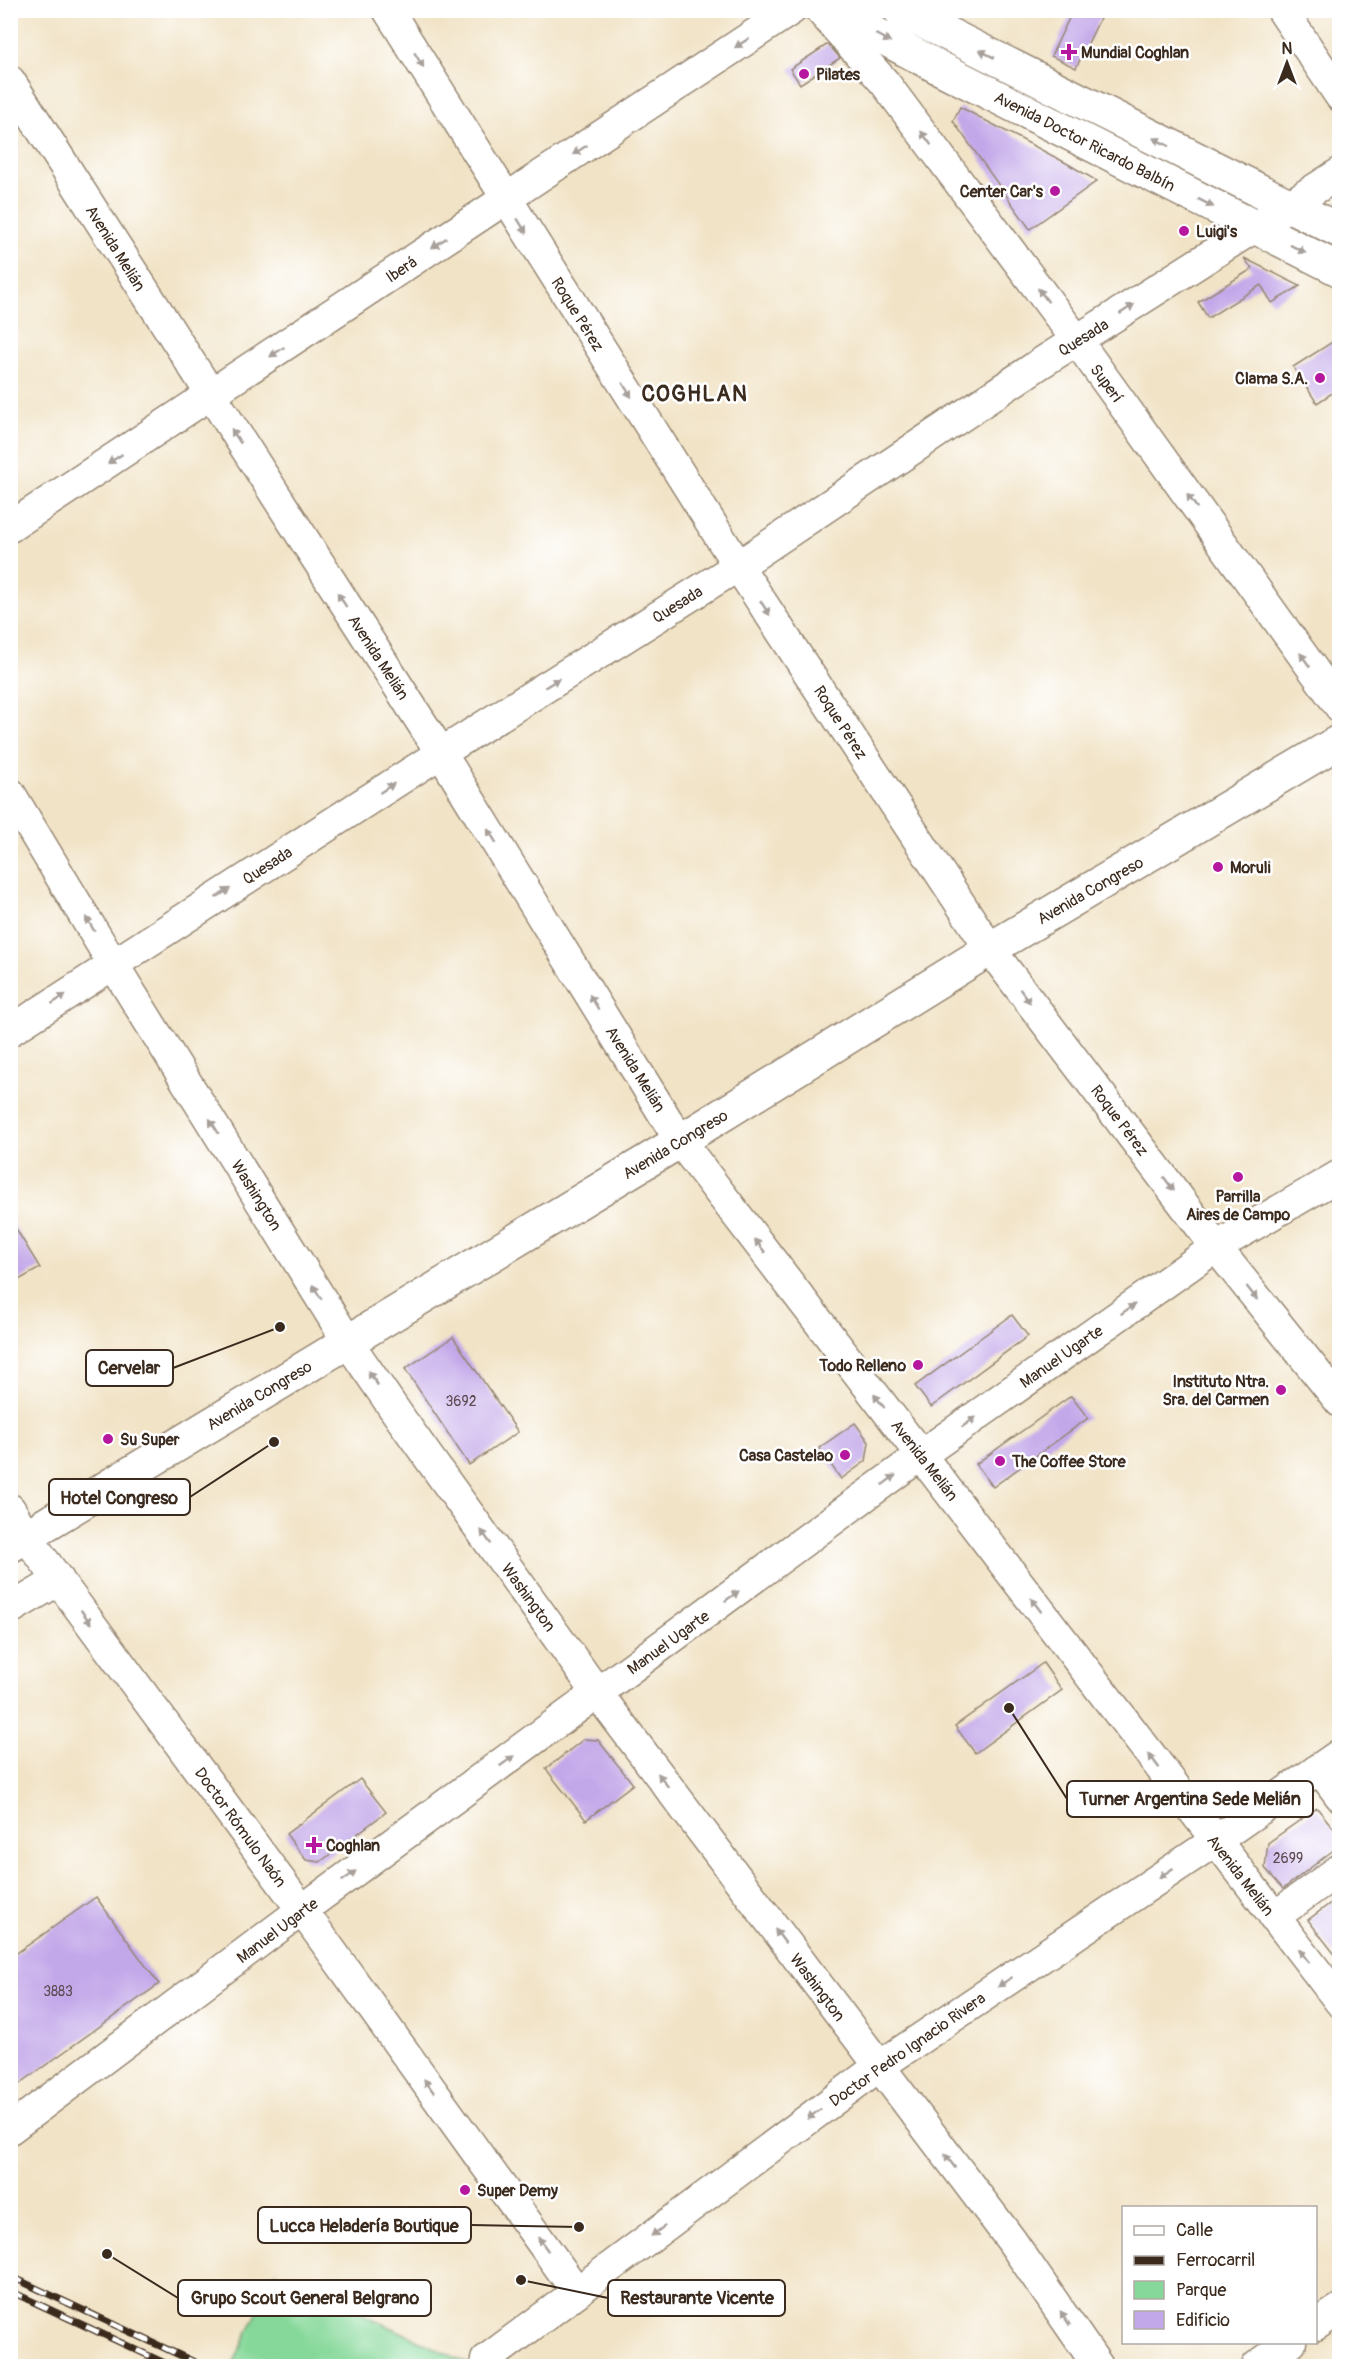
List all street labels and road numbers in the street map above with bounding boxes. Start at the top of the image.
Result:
street label: Avenida Doctor Ricardo Balbín [991,88,1178,196]
street label: Avenida Melián [81,202,149,295]
street label: Iberá [382,252,421,287]
street label: Roque Pérez [546,274,608,355]
street label: Quesada [1055,315,1112,361]
street label: Superí [1085,360,1127,407]
street label: Quesada [649,582,706,628]
street label: Avenida Melián [343,611,413,704]
street label: Roque Pérez [809,682,871,763]
street label: Quesada [239,842,296,889]
street label: Avenida Congreso [1034,852,1148,929]
street label: Avenida Melián [601,1023,669,1116]
street label: Roque Pérez [1086,1081,1152,1160]
street label: Avenida Congreso [619,1105,732,1184]
street label: Washington [227,1156,286,1235]
street label: Manuel Ugarte [1016,1321,1107,1393]
street label: Avenida Congreso [203,1356,316,1435]
street label: Avenida Melián [886,1416,962,1505]
street label: Washington [497,1559,560,1636]
street label: Manuel Ugarte [624,1606,714,1679]
street label: Doctor Rómulo Naón [190,1764,290,1891]
street label: Avenida Melián [1202,1831,1278,1920]
street label: Manuel Ugarte [233,1894,322,1968]
street label: Washington [785,1950,849,2025]
street label: Doctor Pedro Ignacio Rivera [826,1988,989,2111]

